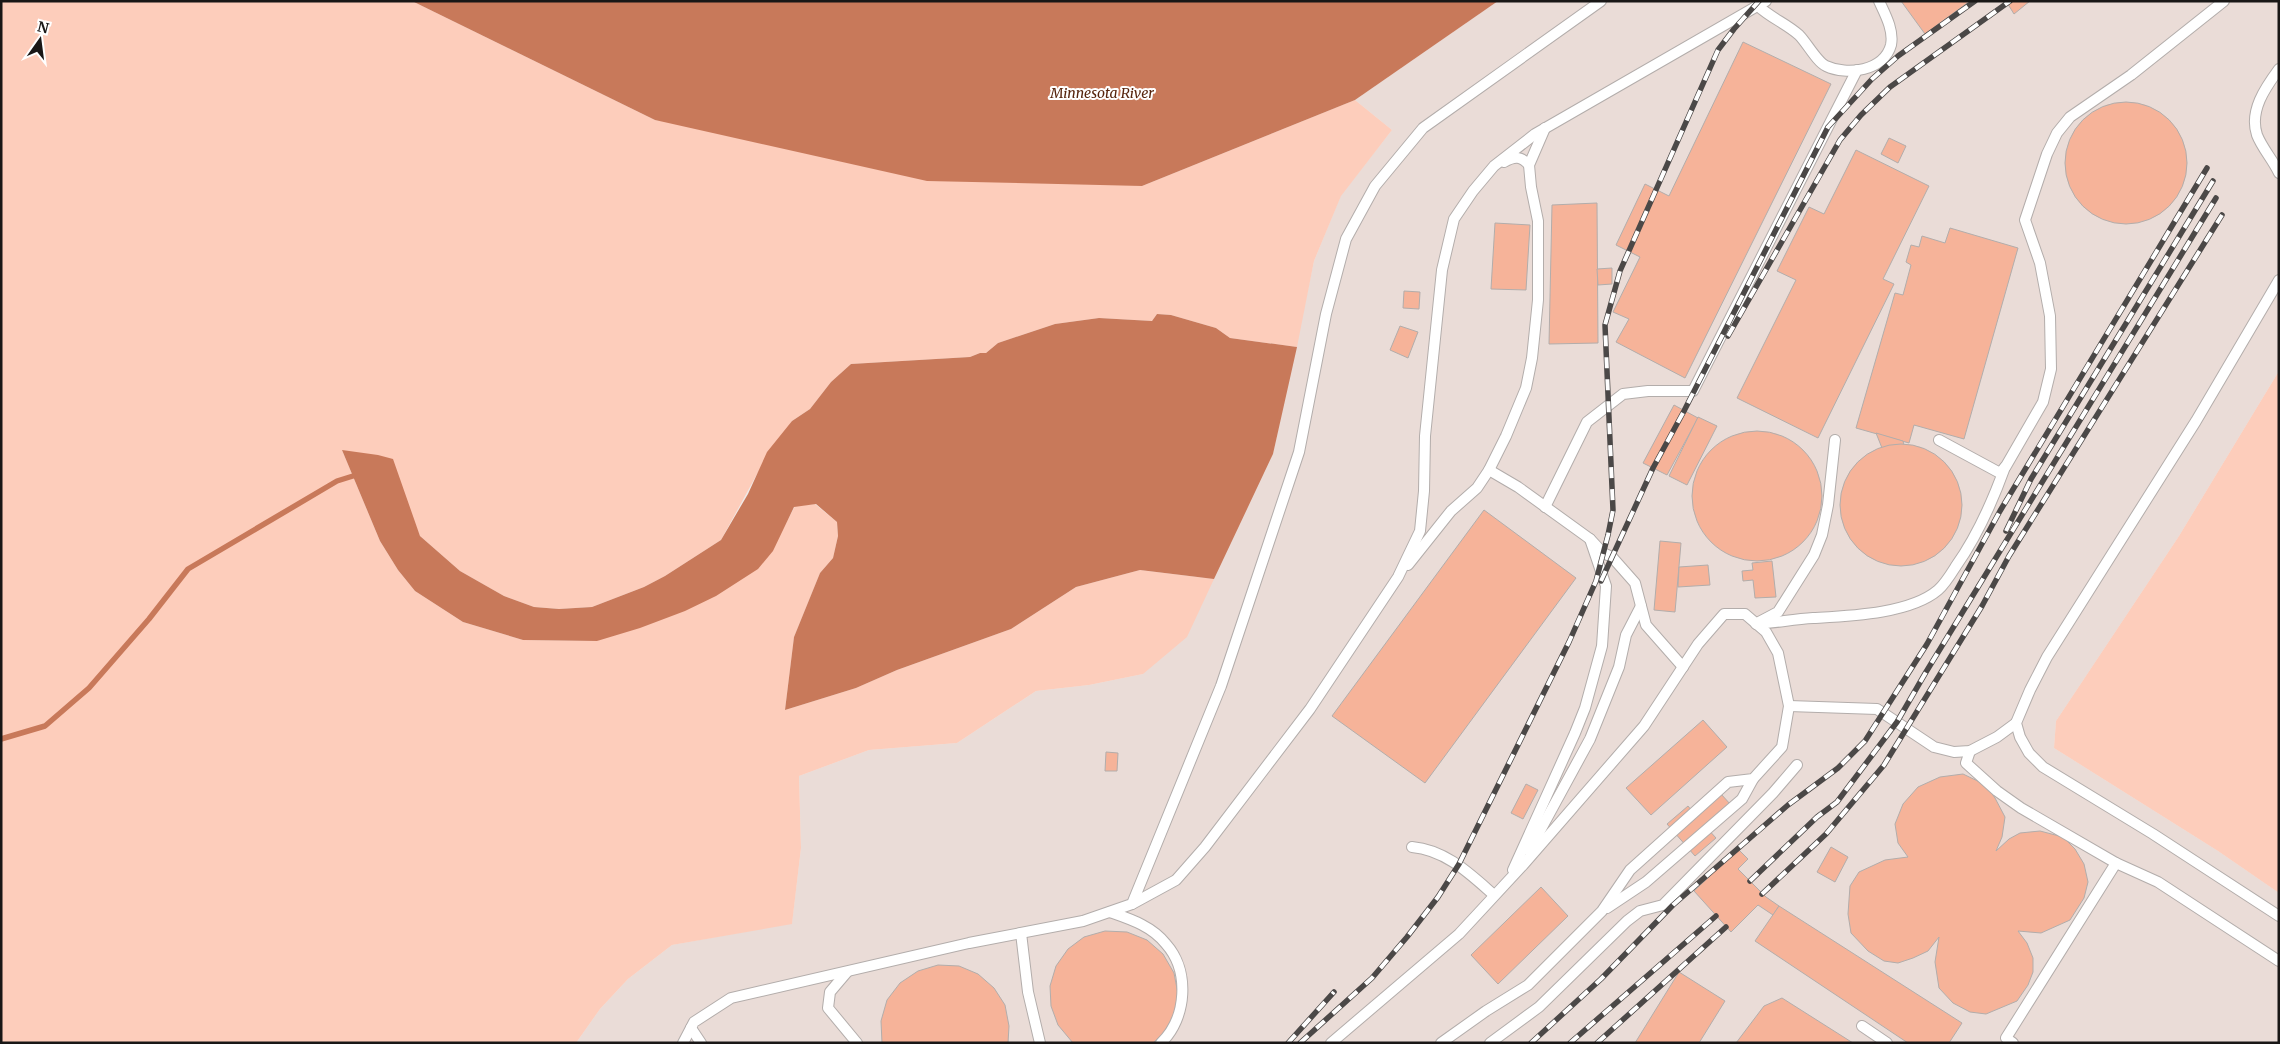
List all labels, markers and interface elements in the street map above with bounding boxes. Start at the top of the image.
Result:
north arrow [15,15,65,65]
text: N [36,17,51,37]
water label: Minnesota River [1049,84,1154,102]

